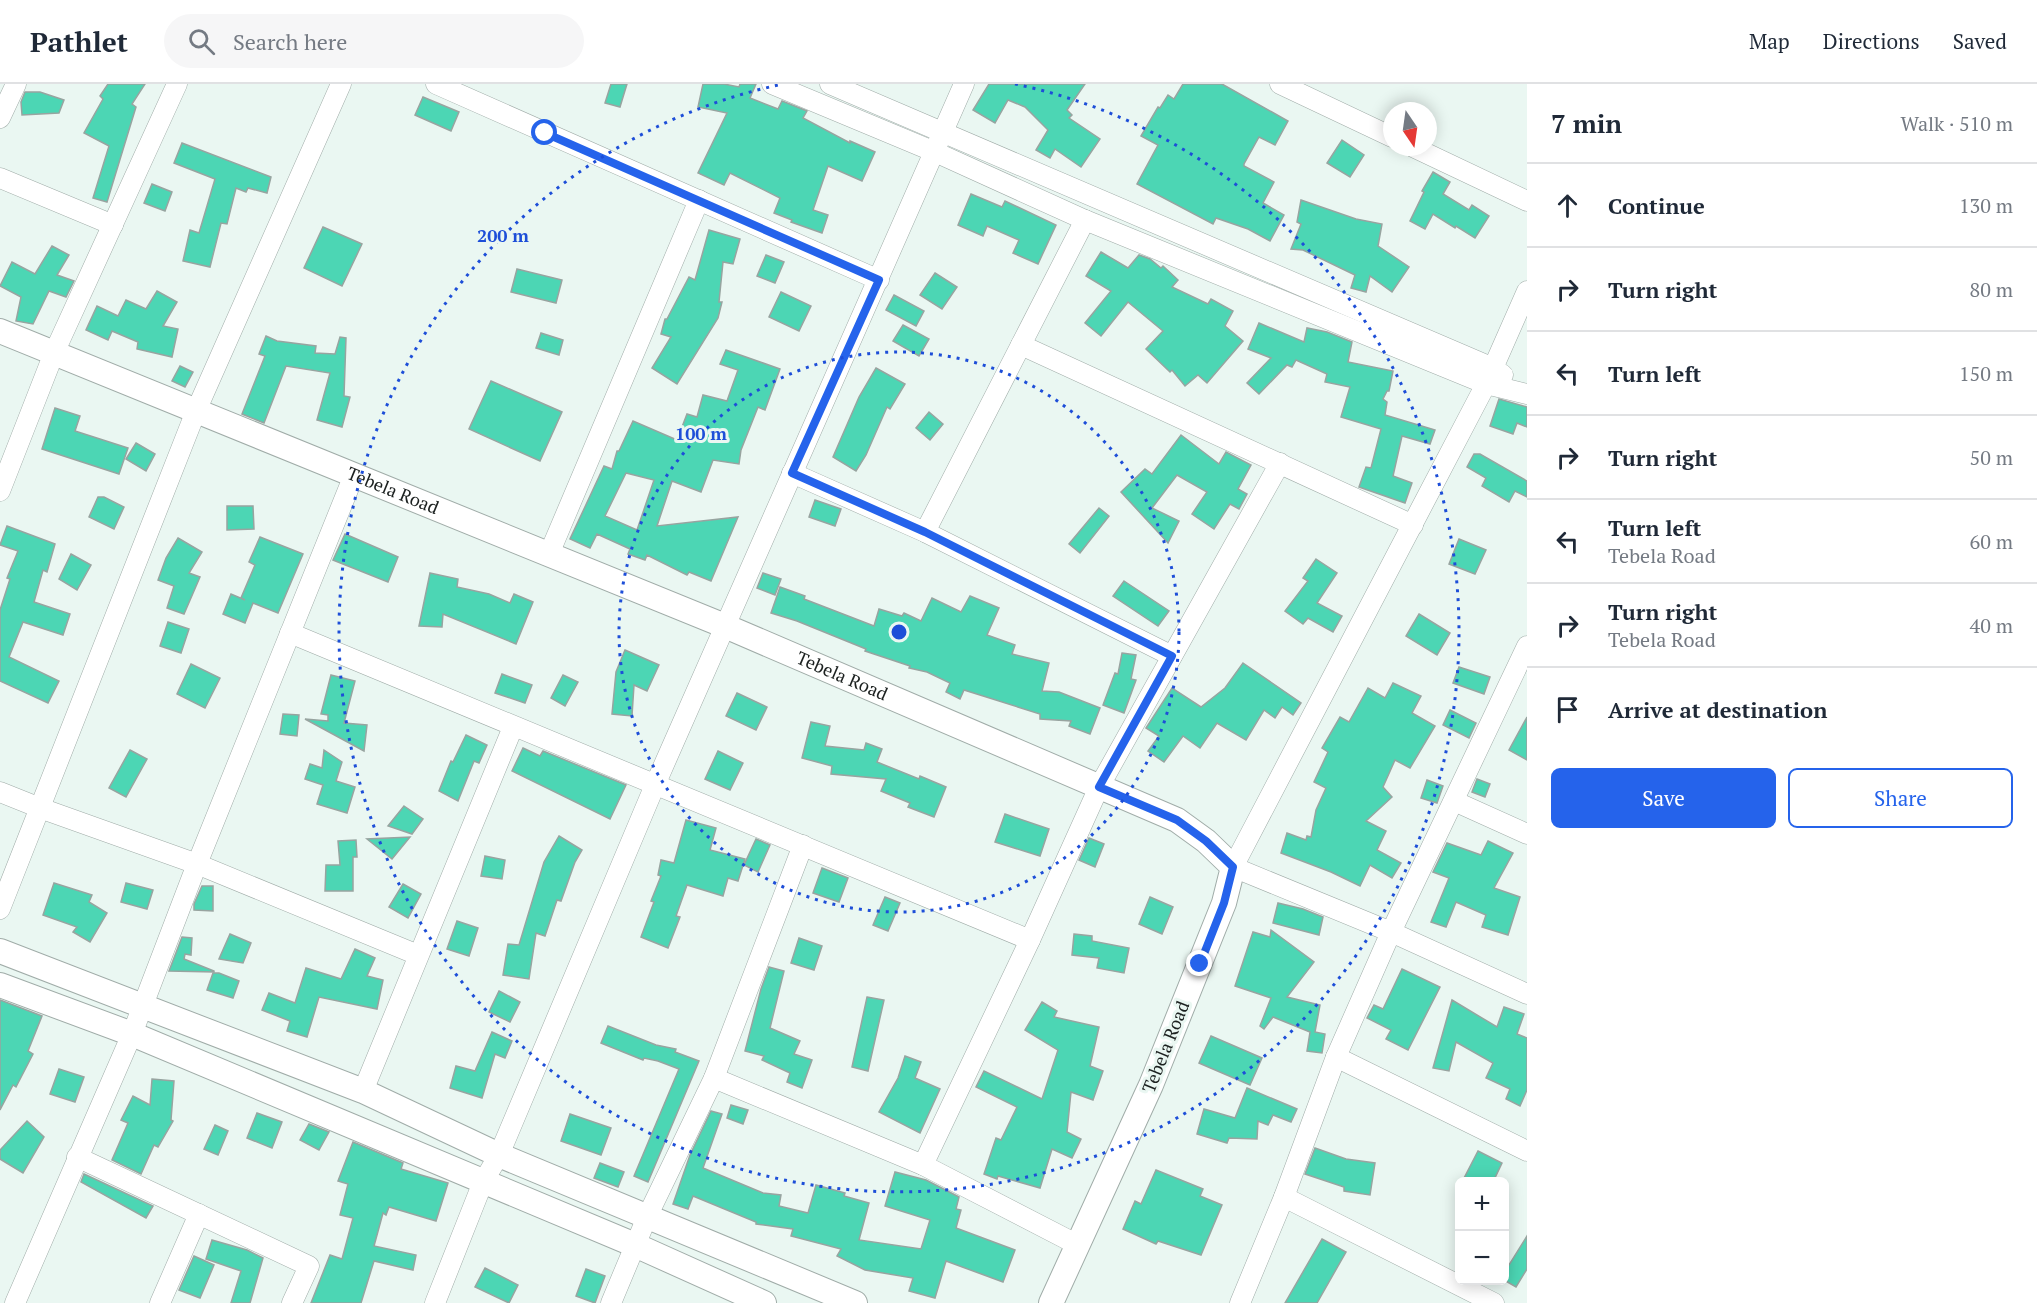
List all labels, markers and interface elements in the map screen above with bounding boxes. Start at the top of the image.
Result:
search box [164,14,584,68]
text: Pathlet [30,23,128,60]
icon: search [185,25,218,58]
text: Search here [233,27,347,56]
text: Map [1749,27,1790,55]
text: Directions [1823,27,1920,55]
text: Saved [1953,27,2007,55]
north arrow [1383,102,1437,156]
text: 7 min [1551,106,1622,140]
text: Walk · 510 m [1901,110,2013,137]
route start [531,119,557,145]
icon: ahead [1551,189,1584,222]
text: Continue [1608,191,1705,220]
text: 130 m [1959,192,2013,219]
text: 200 m [477,223,529,247]
icon: right [1551,273,1584,306]
text: Turn right [1608,275,1717,304]
text: 80 m [1970,276,2013,303]
icon: left [1551,357,1584,390]
text: Turn left [1608,359,1701,388]
text: 150 m [1959,360,2013,387]
text: 100 m [675,421,727,445]
icon: right [1551,441,1584,474]
text: Turn right [1608,443,1717,472]
text: 50 m [1970,444,2013,471]
street label: Tebela Road [344,460,443,519]
text: Turn left [1608,513,1701,542]
icon: left [1551,525,1584,558]
text: 60 m [1970,528,2013,555]
text: Tebela Road [1608,542,1716,569]
text: Turn right [1608,597,1717,626]
icon: right [1551,609,1584,642]
text: 40 m [1970,612,2013,639]
centre of rings [889,622,909,642]
text: Tebela Road [1608,626,1716,653]
street label: Tebela Road [793,645,892,705]
icon: arrive [1551,693,1584,726]
text: Arrive at destination [1608,695,1827,724]
button: Save [1551,768,1776,828]
button: Share [1788,768,2013,828]
route end [1186,950,1212,976]
street label: Tebela Road [1136,997,1194,1096]
map controls [1455,1177,1509,1285]
button: + [1455,1177,1509,1231]
button: − [1455,1231,1509,1285]

